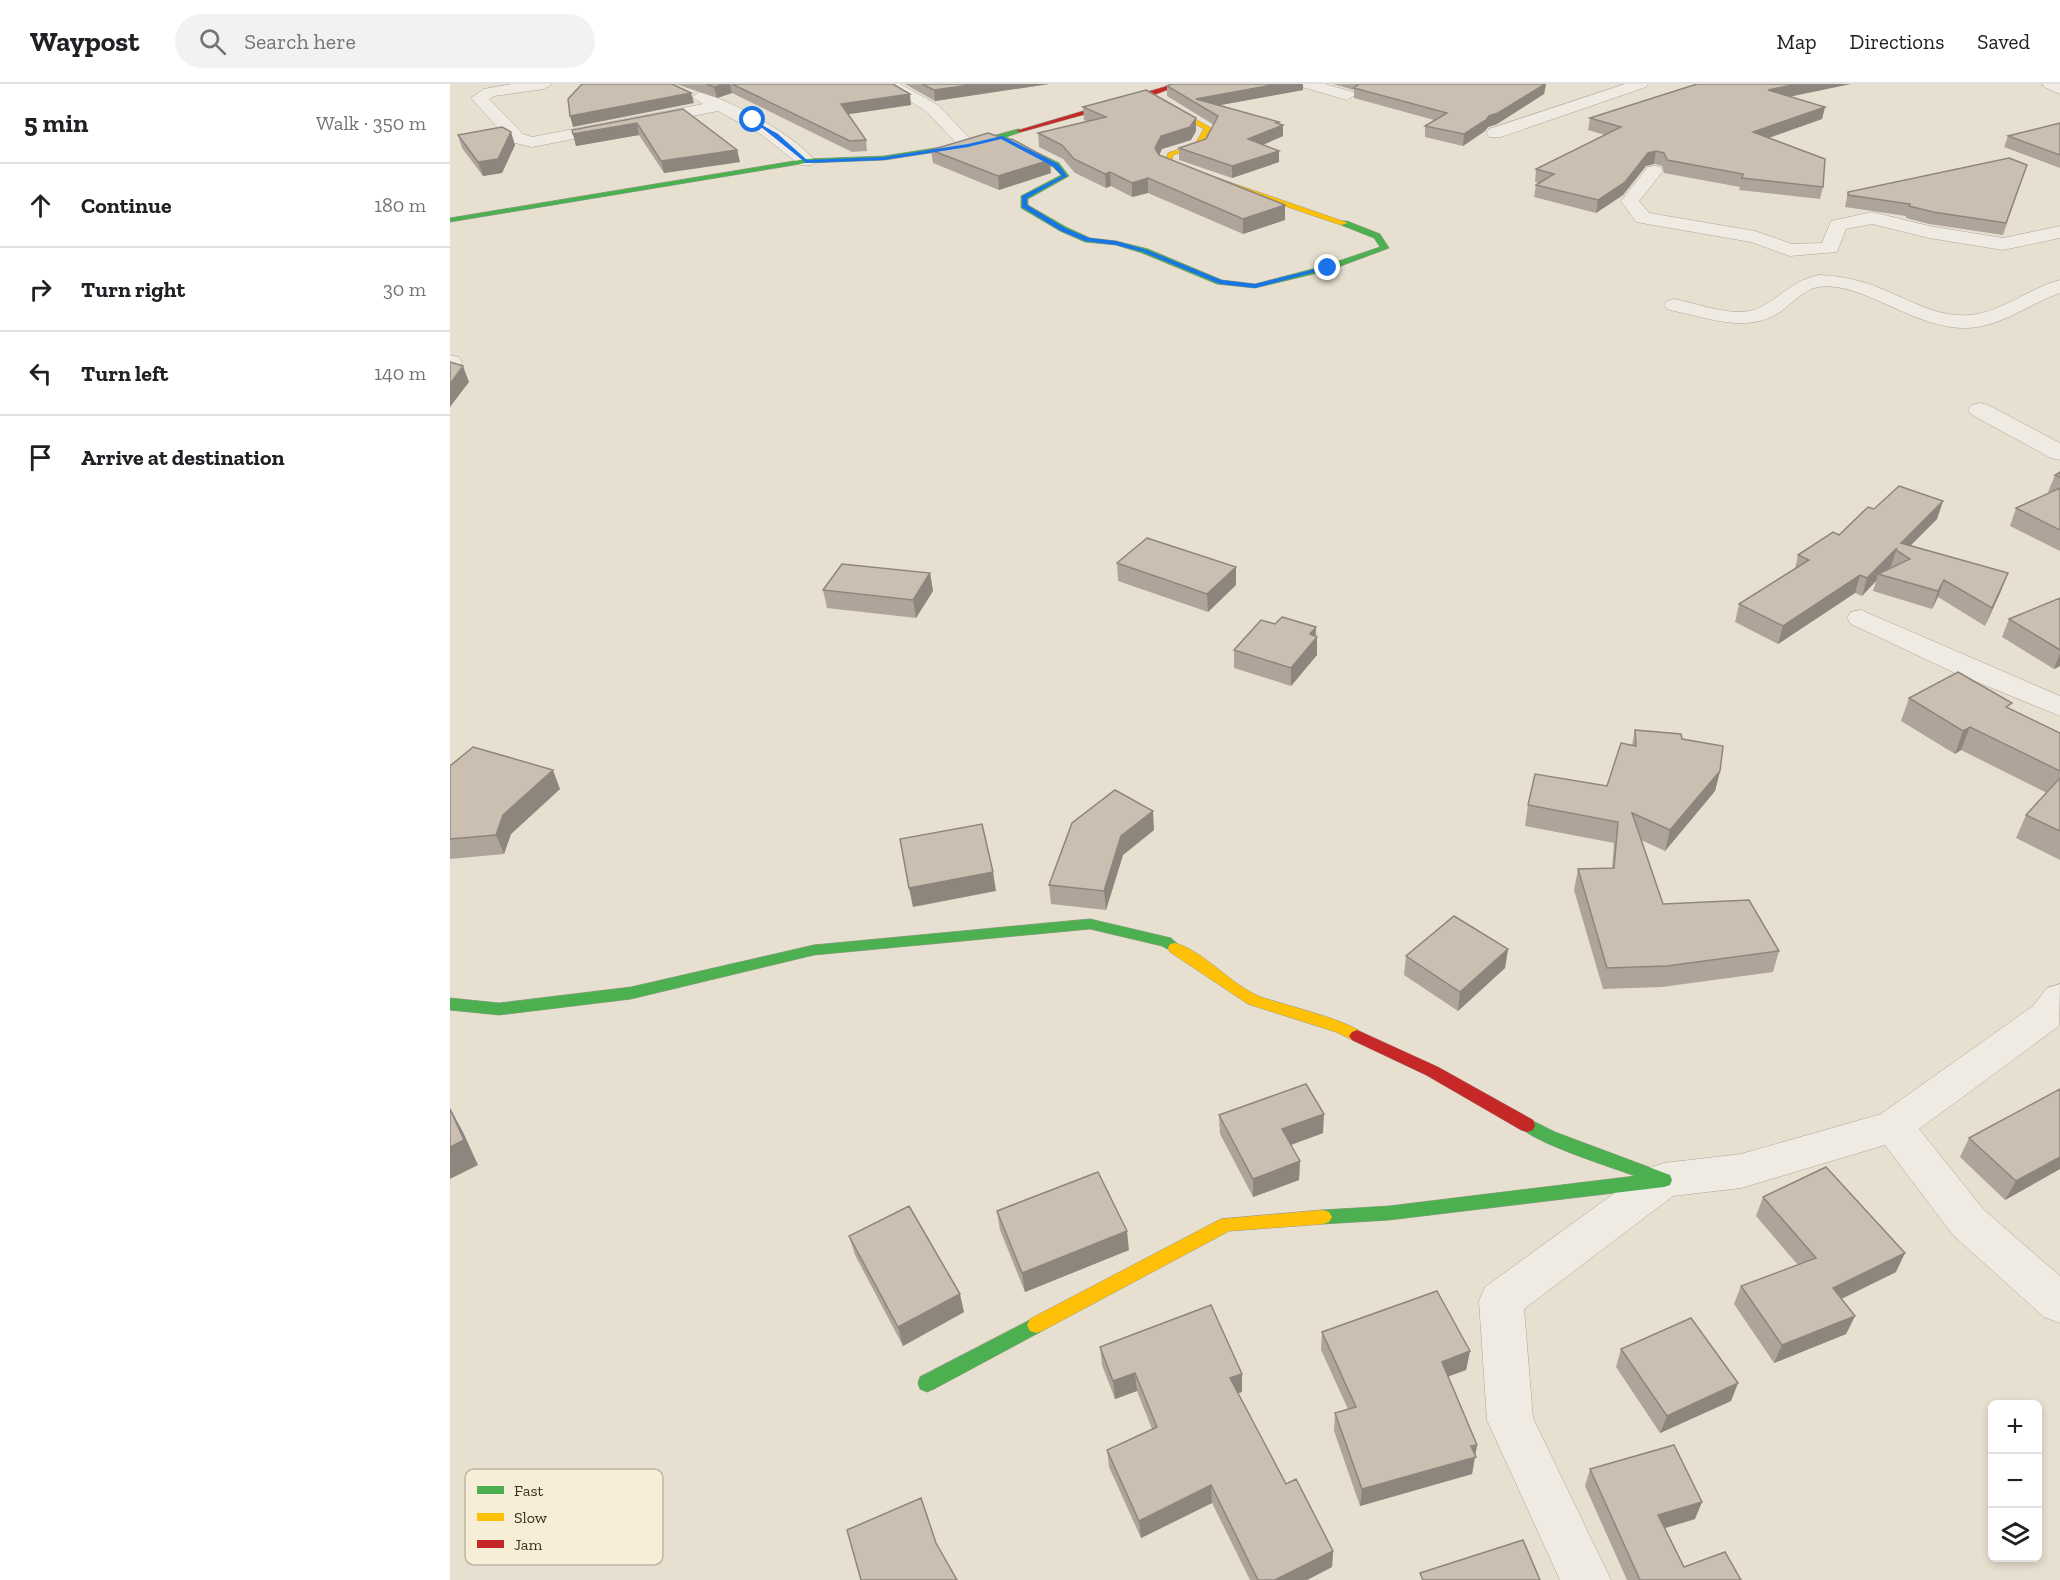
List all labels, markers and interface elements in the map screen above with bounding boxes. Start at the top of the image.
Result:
search box [175,14,595,68]
text: Waypost [30,25,139,58]
icon: search [196,25,229,58]
text: Search here [244,28,356,55]
text: Map [1777,29,1817,54]
text: Directions [1850,29,1944,54]
text: Saved [1977,29,2030,54]
route start [739,106,765,132]
text: 5 min [24,107,88,139]
text: Walk · 350 m [316,111,426,135]
icon: ahead [24,189,57,222]
text: Continue [81,192,172,219]
text: 180 m [374,193,426,217]
route end [1314,254,1340,280]
icon: right [24,273,57,306]
text: Turn right [81,276,185,303]
text: 30 m [383,277,426,301]
icon: left [24,357,57,390]
text: Turn left [81,360,168,387]
text: 140 m [374,361,426,385]
icon: arrive [24,441,57,474]
text: Arrive at destination [81,444,284,471]
map controls [1988,1400,2042,1562]
button: + [1988,1400,2042,1454]
button: − [1988,1454,2042,1508]
legend [465,1469,663,1565]
text: Fast [514,1481,543,1500]
text: Slow [514,1508,548,1527]
button: layers [1988,1508,2042,1562]
text: Jam [514,1535,543,1554]

